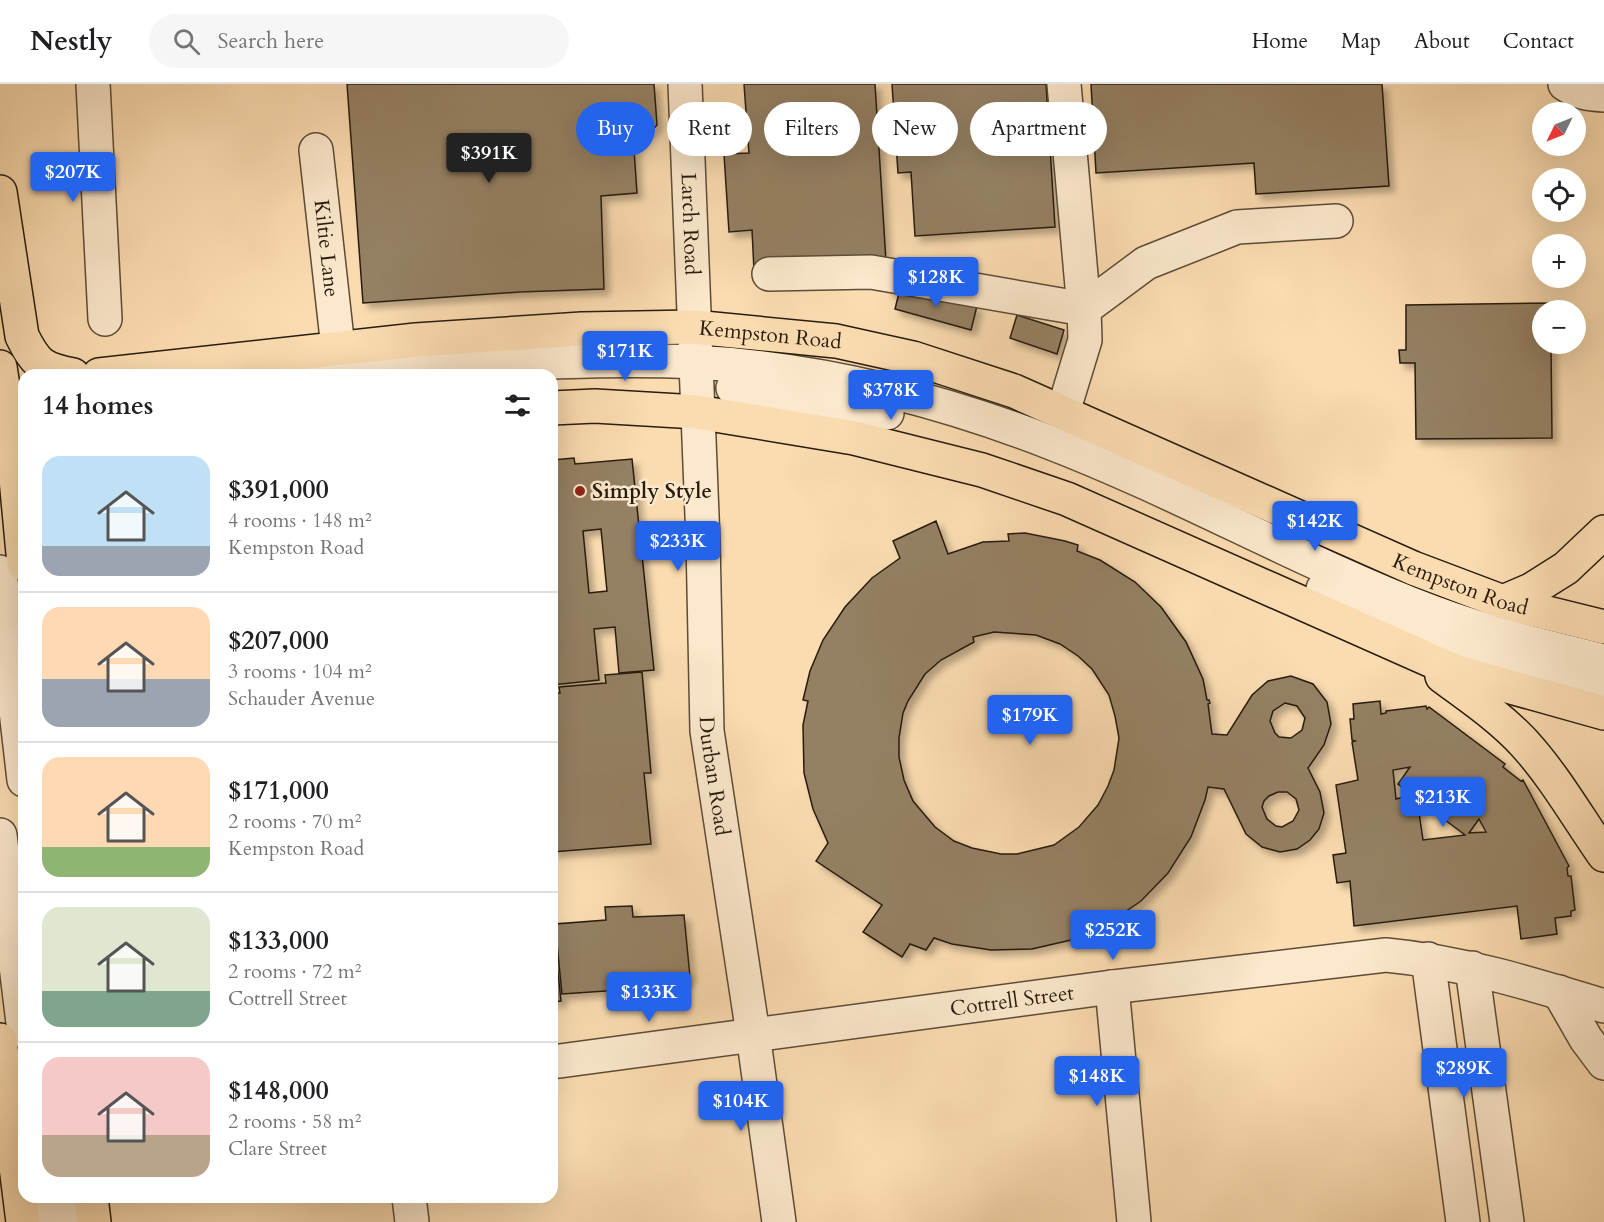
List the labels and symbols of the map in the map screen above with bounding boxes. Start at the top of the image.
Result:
north arrow [1532,102,1586,156]
pin: $391K [447,133,531,184]
pin: $207K [31,152,115,203]
street label: Larch Road [674,172,707,276]
street label: Kiltie Lane [307,198,346,299]
pin: $128K [894,257,978,308]
street label: Kempston Road [698,314,843,356]
pin: $171K [583,331,667,382]
pin: $378K [849,370,933,421]
place label: Simply Style [592,477,712,506]
marker: Simply Style [573,484,587,498]
pin: $142K [1273,501,1357,552]
pin: $233K [636,521,720,572]
street label: Kempston Road [1388,547,1531,623]
pin: $179K [988,695,1072,746]
street label: Durban Road [692,716,737,838]
pin: $213K [1401,777,1485,828]
pin: $252K [1071,910,1155,961]
pin: $133K [607,972,691,1023]
street label: Cottrell Street [948,978,1076,1024]
pin: $289K [1422,1048,1506,1099]
pin: $148K [1055,1056,1139,1107]
pin: $104K [699,1081,783,1132]

